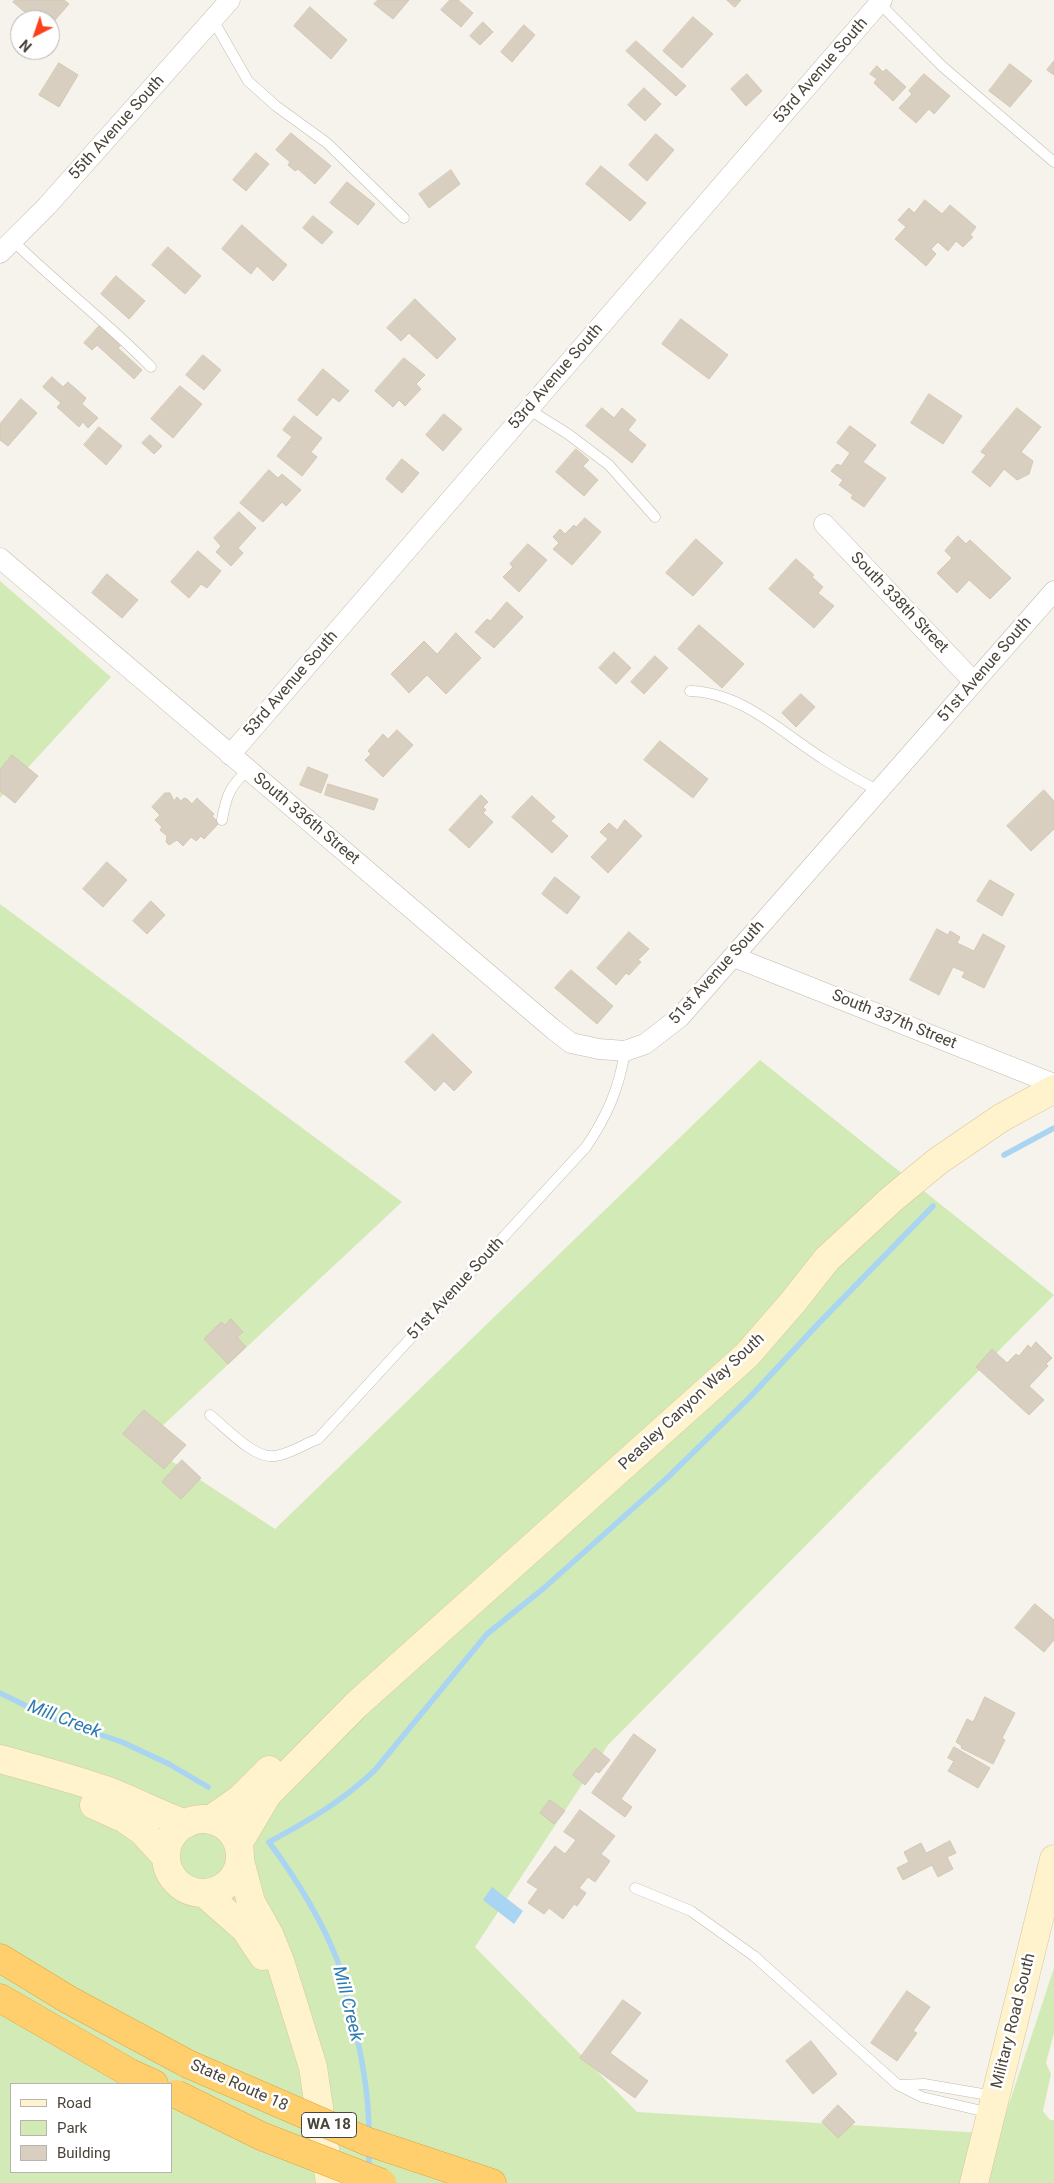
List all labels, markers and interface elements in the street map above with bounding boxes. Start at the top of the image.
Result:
north arrow [10,10,60,60]
street label: 53rd Avenue South [770,14,872,128]
text: N [17,36,35,55]
street label: 55th Avenue South [65,72,169,184]
street label: 53rd Avenue South [505,320,607,434]
street label: South 338th Street [846,549,952,657]
street label: 51st Avenue South [934,613,1036,727]
street label: 53rd Avenue South [240,627,342,741]
street label: South 336th Street [249,769,363,869]
street label: 51st Avenue South [665,917,769,1029]
street label: South 337th Street [829,986,959,1054]
street label: 51st Avenue South [404,1234,508,1344]
street label: Peasley Canyon Way South [615,1329,769,1475]
water label: Mill Creek [24,1696,104,1744]
street label: Military Road South [988,1951,1040,2091]
water label: Mill Creek [327,1964,367,2044]
street label: State Route 18 [187,2056,291,2116]
legend [10,2083,172,2173]
text: Road [57,2094,91,2112]
road number: WA 18 [302,2112,356,2138]
text: Park [57,2119,87,2137]
text: Building [57,2144,111,2162]

